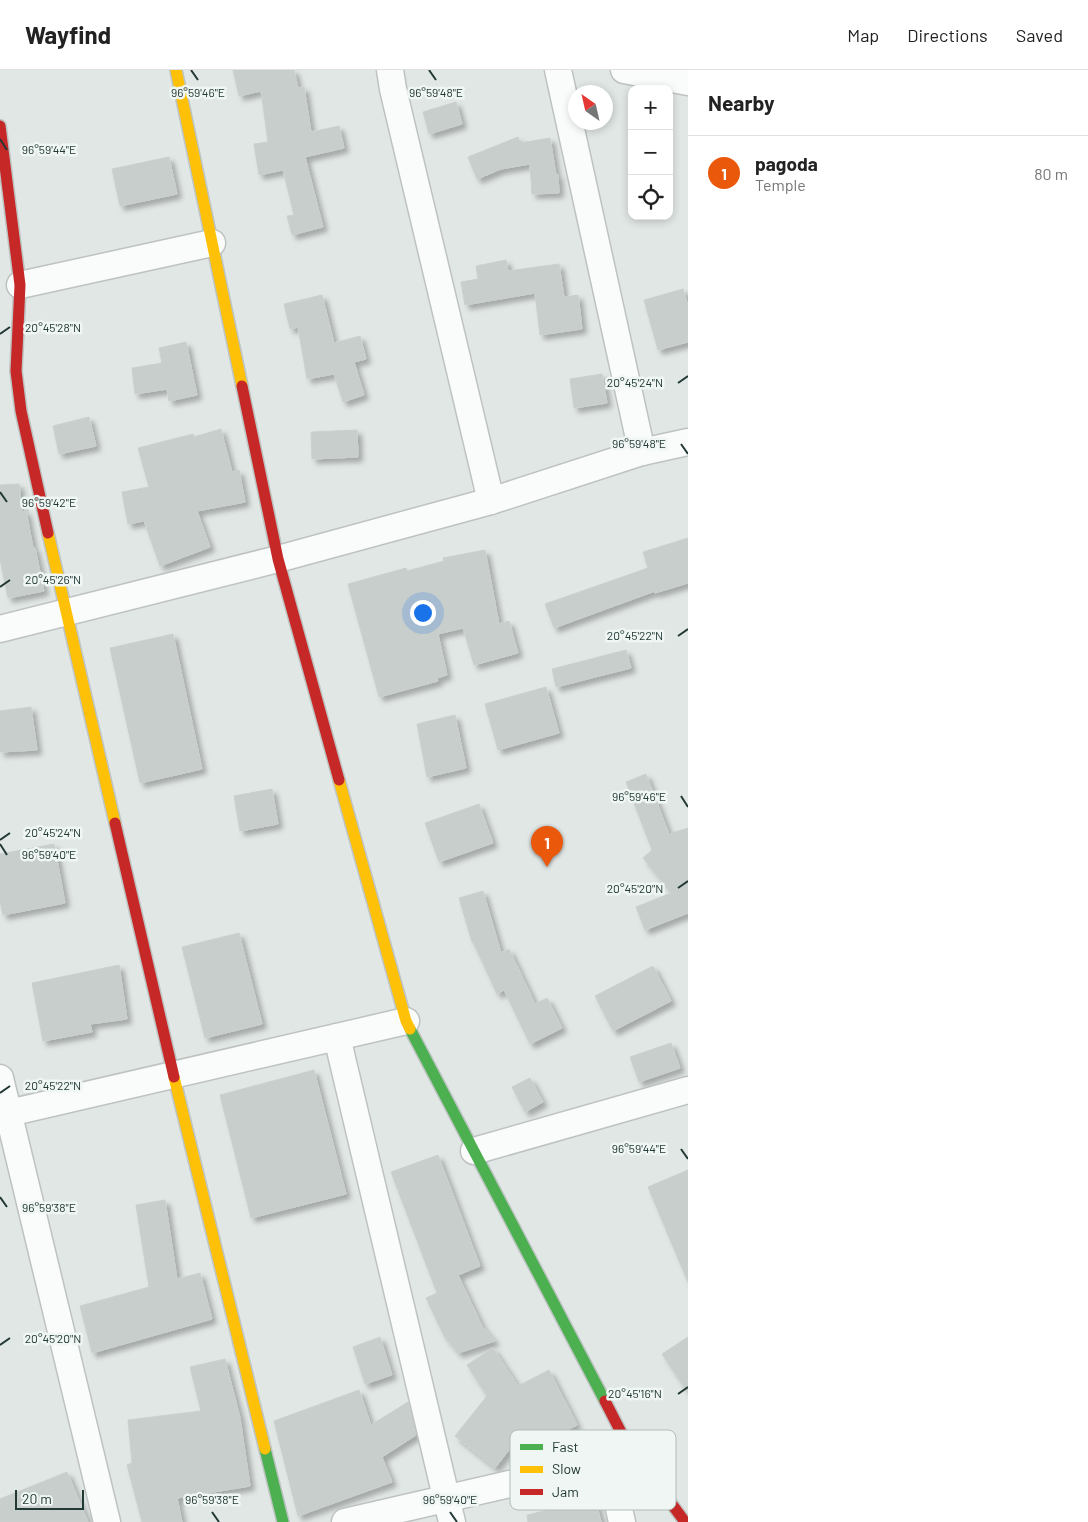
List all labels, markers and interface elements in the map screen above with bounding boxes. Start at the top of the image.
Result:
text: Wayfind [25,20,111,49]
text: Map [847,24,879,46]
text: Directions [907,24,988,46]
text: Saved [1016,24,1063,46]
text: 96°59'46"E [171,85,225,99]
text: 96°59'48"E [409,85,463,99]
north arrow [568,85,613,130]
map controls [628,85,673,220]
button: + [628,85,673,130]
text: Nearby [708,90,774,115]
button: − [628,130,673,175]
text: 96°59'44"E [22,142,76,156]
text: pagoda [755,152,818,175]
text: 1 [721,164,727,183]
text: 80 m [1034,164,1068,183]
button: locate [628,175,673,220]
text: Temple [755,175,806,194]
text: 20°45'28"N [25,320,81,334]
text: 20°45'24"N [607,375,663,389]
text: 96°59'48"E [612,436,666,450]
text: 96°59'42"E [22,495,76,509]
text: 20°45'26"N [25,572,81,586]
your location [410,600,436,626]
text: 20°45'22"N [607,628,663,642]
text: 96°59'46"E [612,789,666,803]
text: 20°45'24"N [25,825,81,839]
pin: 1 [531,826,563,867]
text: 96°59'40"E [22,847,76,861]
text: 20°45'20"N [607,881,663,895]
text: 20°45'22"N [25,1078,81,1092]
text: 96°59'44"E [612,1141,666,1155]
text: 96°59'38"E [22,1200,76,1214]
text: 20°45'20"N [25,1331,81,1345]
text: 20°45'16"N [608,1386,662,1400]
legend [510,1430,676,1510]
text: Fast [552,1438,578,1455]
text: Slow [552,1460,581,1477]
text: Jam [552,1483,579,1500]
scale bar [15,1487,84,1510]
text: 20 m [22,1490,52,1507]
text: 96°59'38"E [185,1492,239,1506]
text: 96°59'40"E [423,1492,477,1506]

